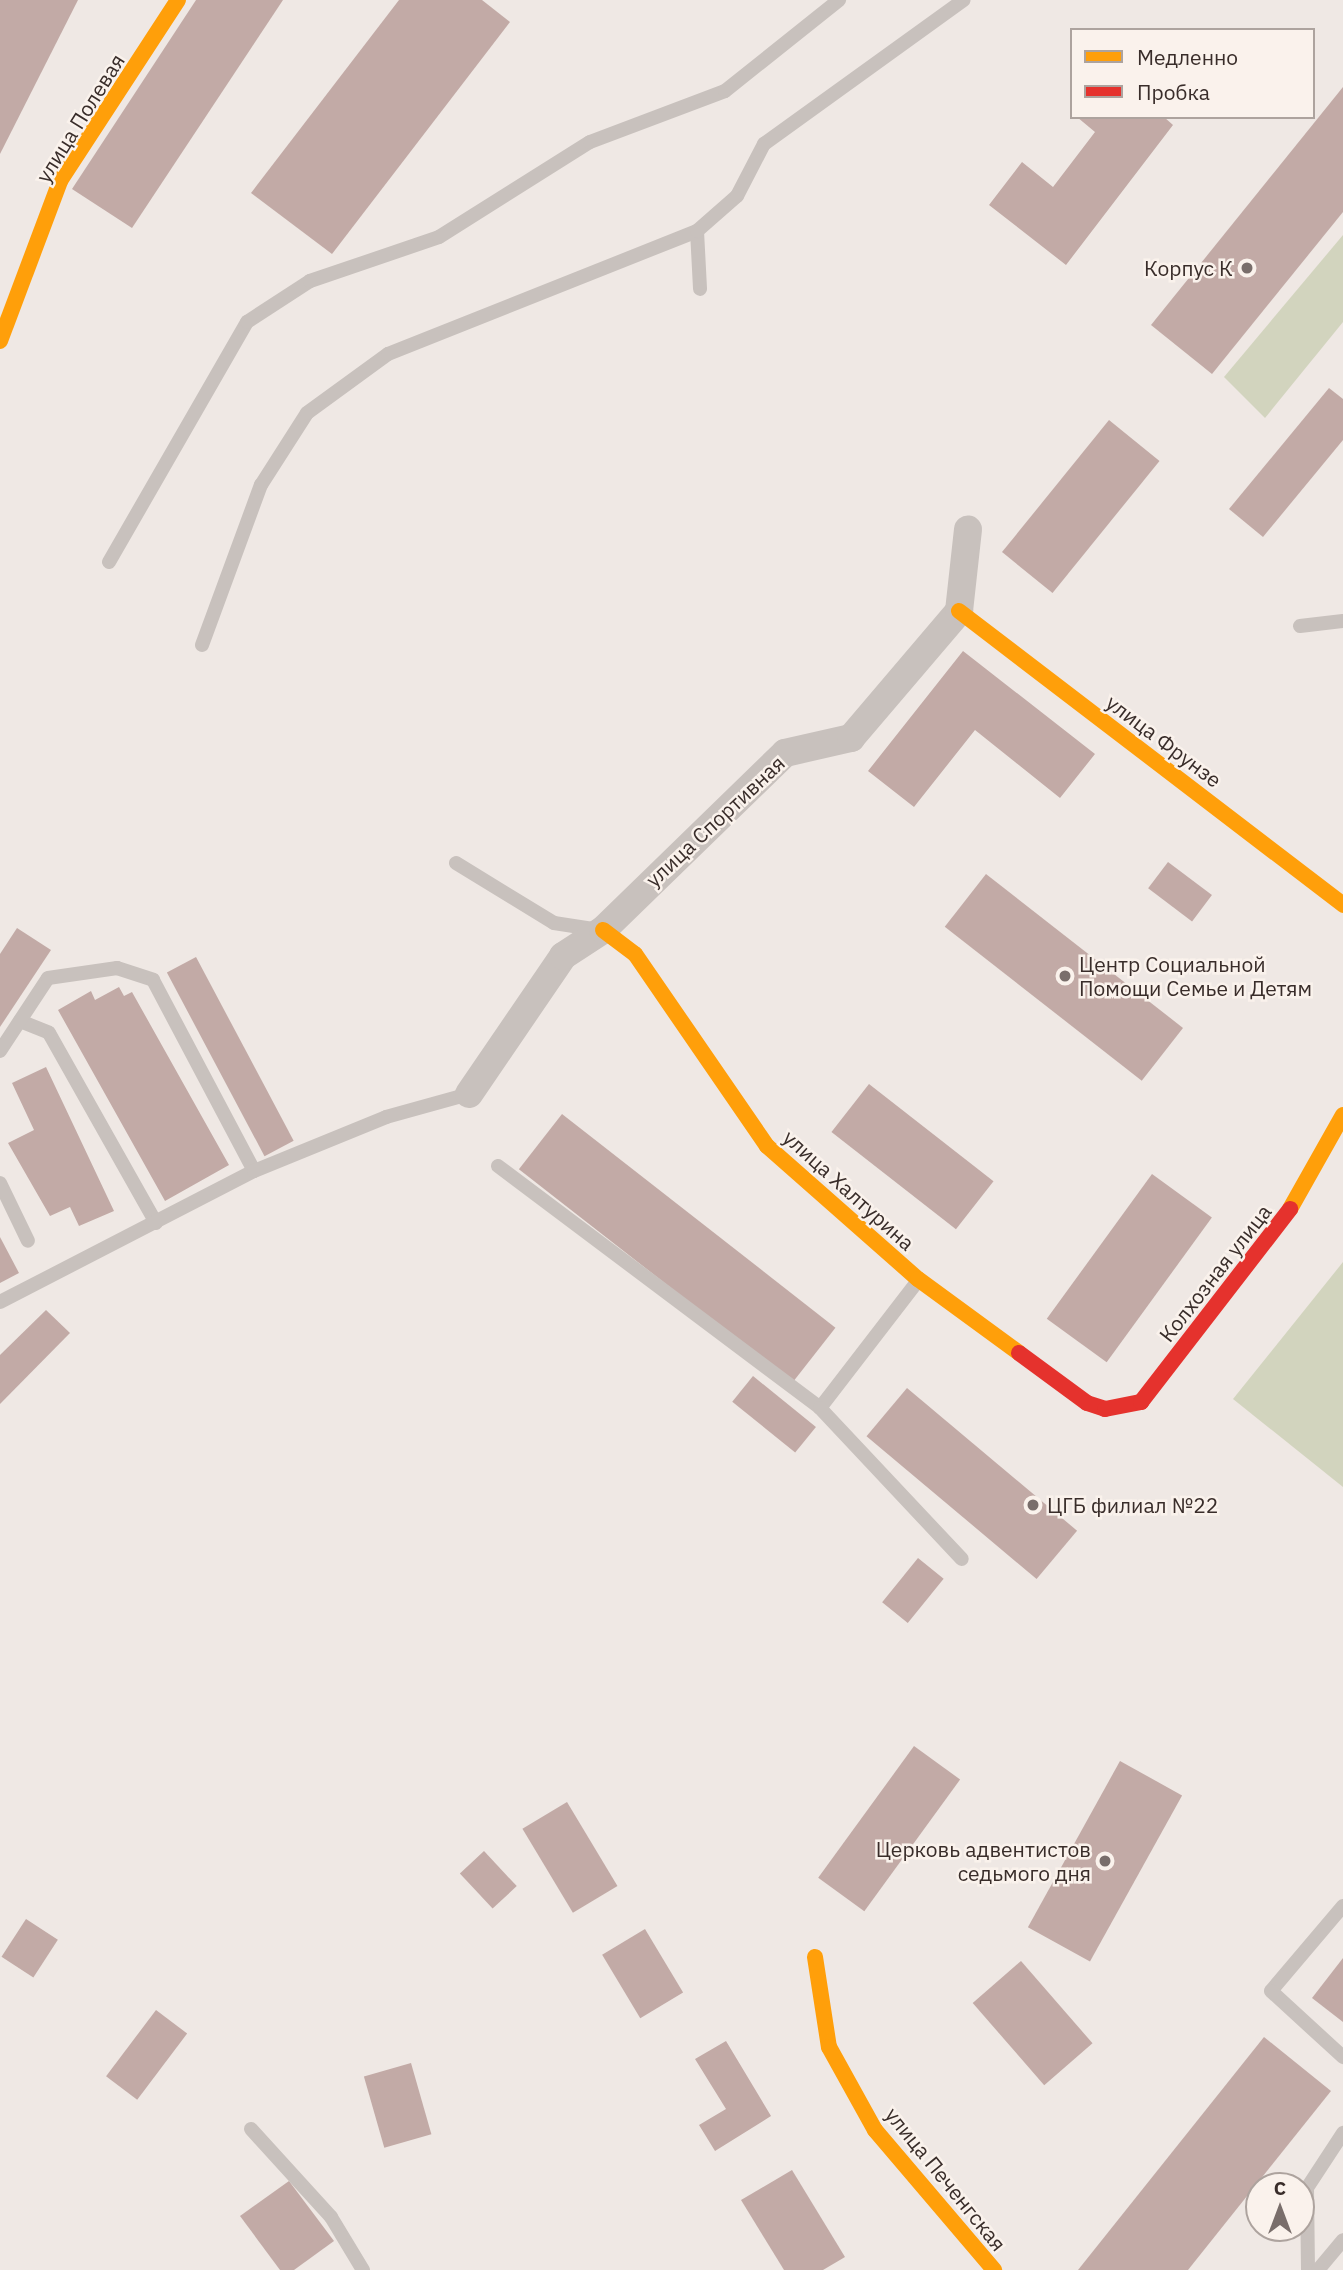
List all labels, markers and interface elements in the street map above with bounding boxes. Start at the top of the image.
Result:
legend [1070,28,1315,119]
text: Медленно [1137,43,1238,71]
street label: улица Полевая [30,49,130,187]
text: Пробка [1137,78,1210,106]
place label: Корпус К [1144,255,1233,281]
marker: Корпус К [1239,260,1255,276]
street label: улица Фрунзе [1101,689,1227,793]
street label: улица Спортивная [640,750,790,892]
place label: Центр Социальной Помощи Семье и Детям [1079,951,1312,1001]
marker: Центр Социальной Помощи Семье и Детям [1057,968,1073,984]
street label: улица Халтурина [778,1125,920,1255]
street label: Колхозная улица [1154,1199,1276,1347]
place label: ЦГБ филиал №22 [1047,1492,1218,1518]
marker: ЦГБ филиал №22 [1025,1497,1041,1513]
place label: Церковь адвентистов седьмого дня [876,1836,1091,1886]
marker: Церковь адвентистов седьмого дня [1097,1853,1113,1869]
street label: улица Печенгская [880,2102,1012,2256]
north arrow [1245,2172,1315,2242]
text: С [1274,2176,1286,2200]

